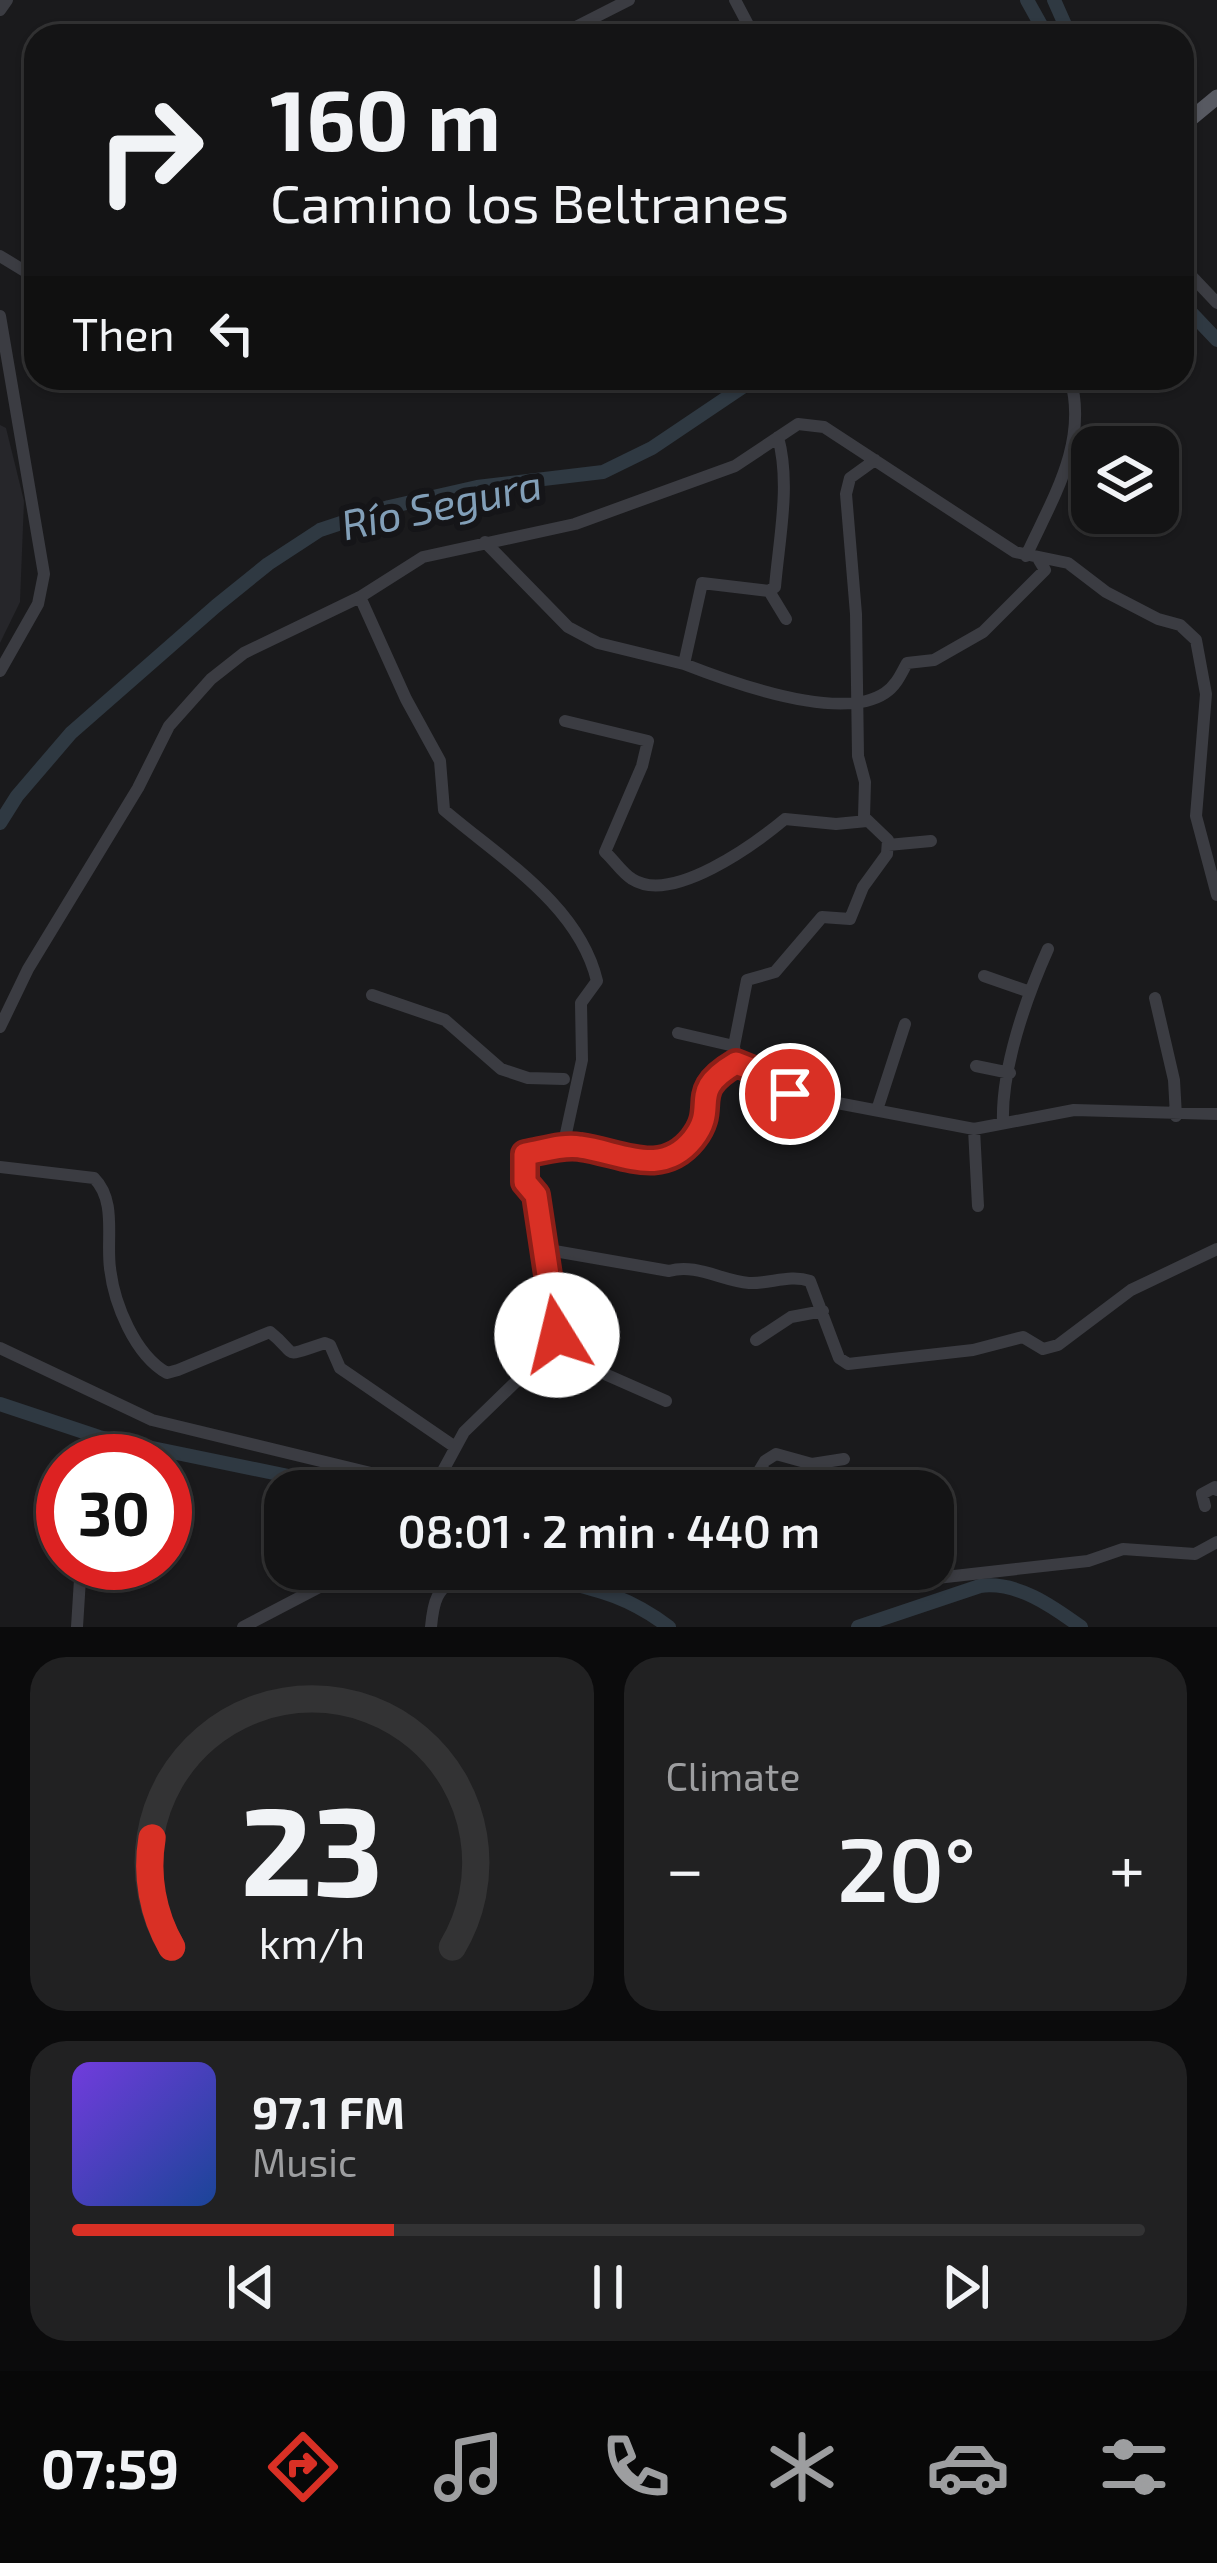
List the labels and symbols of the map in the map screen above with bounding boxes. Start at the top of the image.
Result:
water label: Río Segura [336,457,546,550]
pin [739,1043,841,1145]
position arrow [494,1272,620,1398]
speed limit sign: 30 [36,1434,192,1590]

